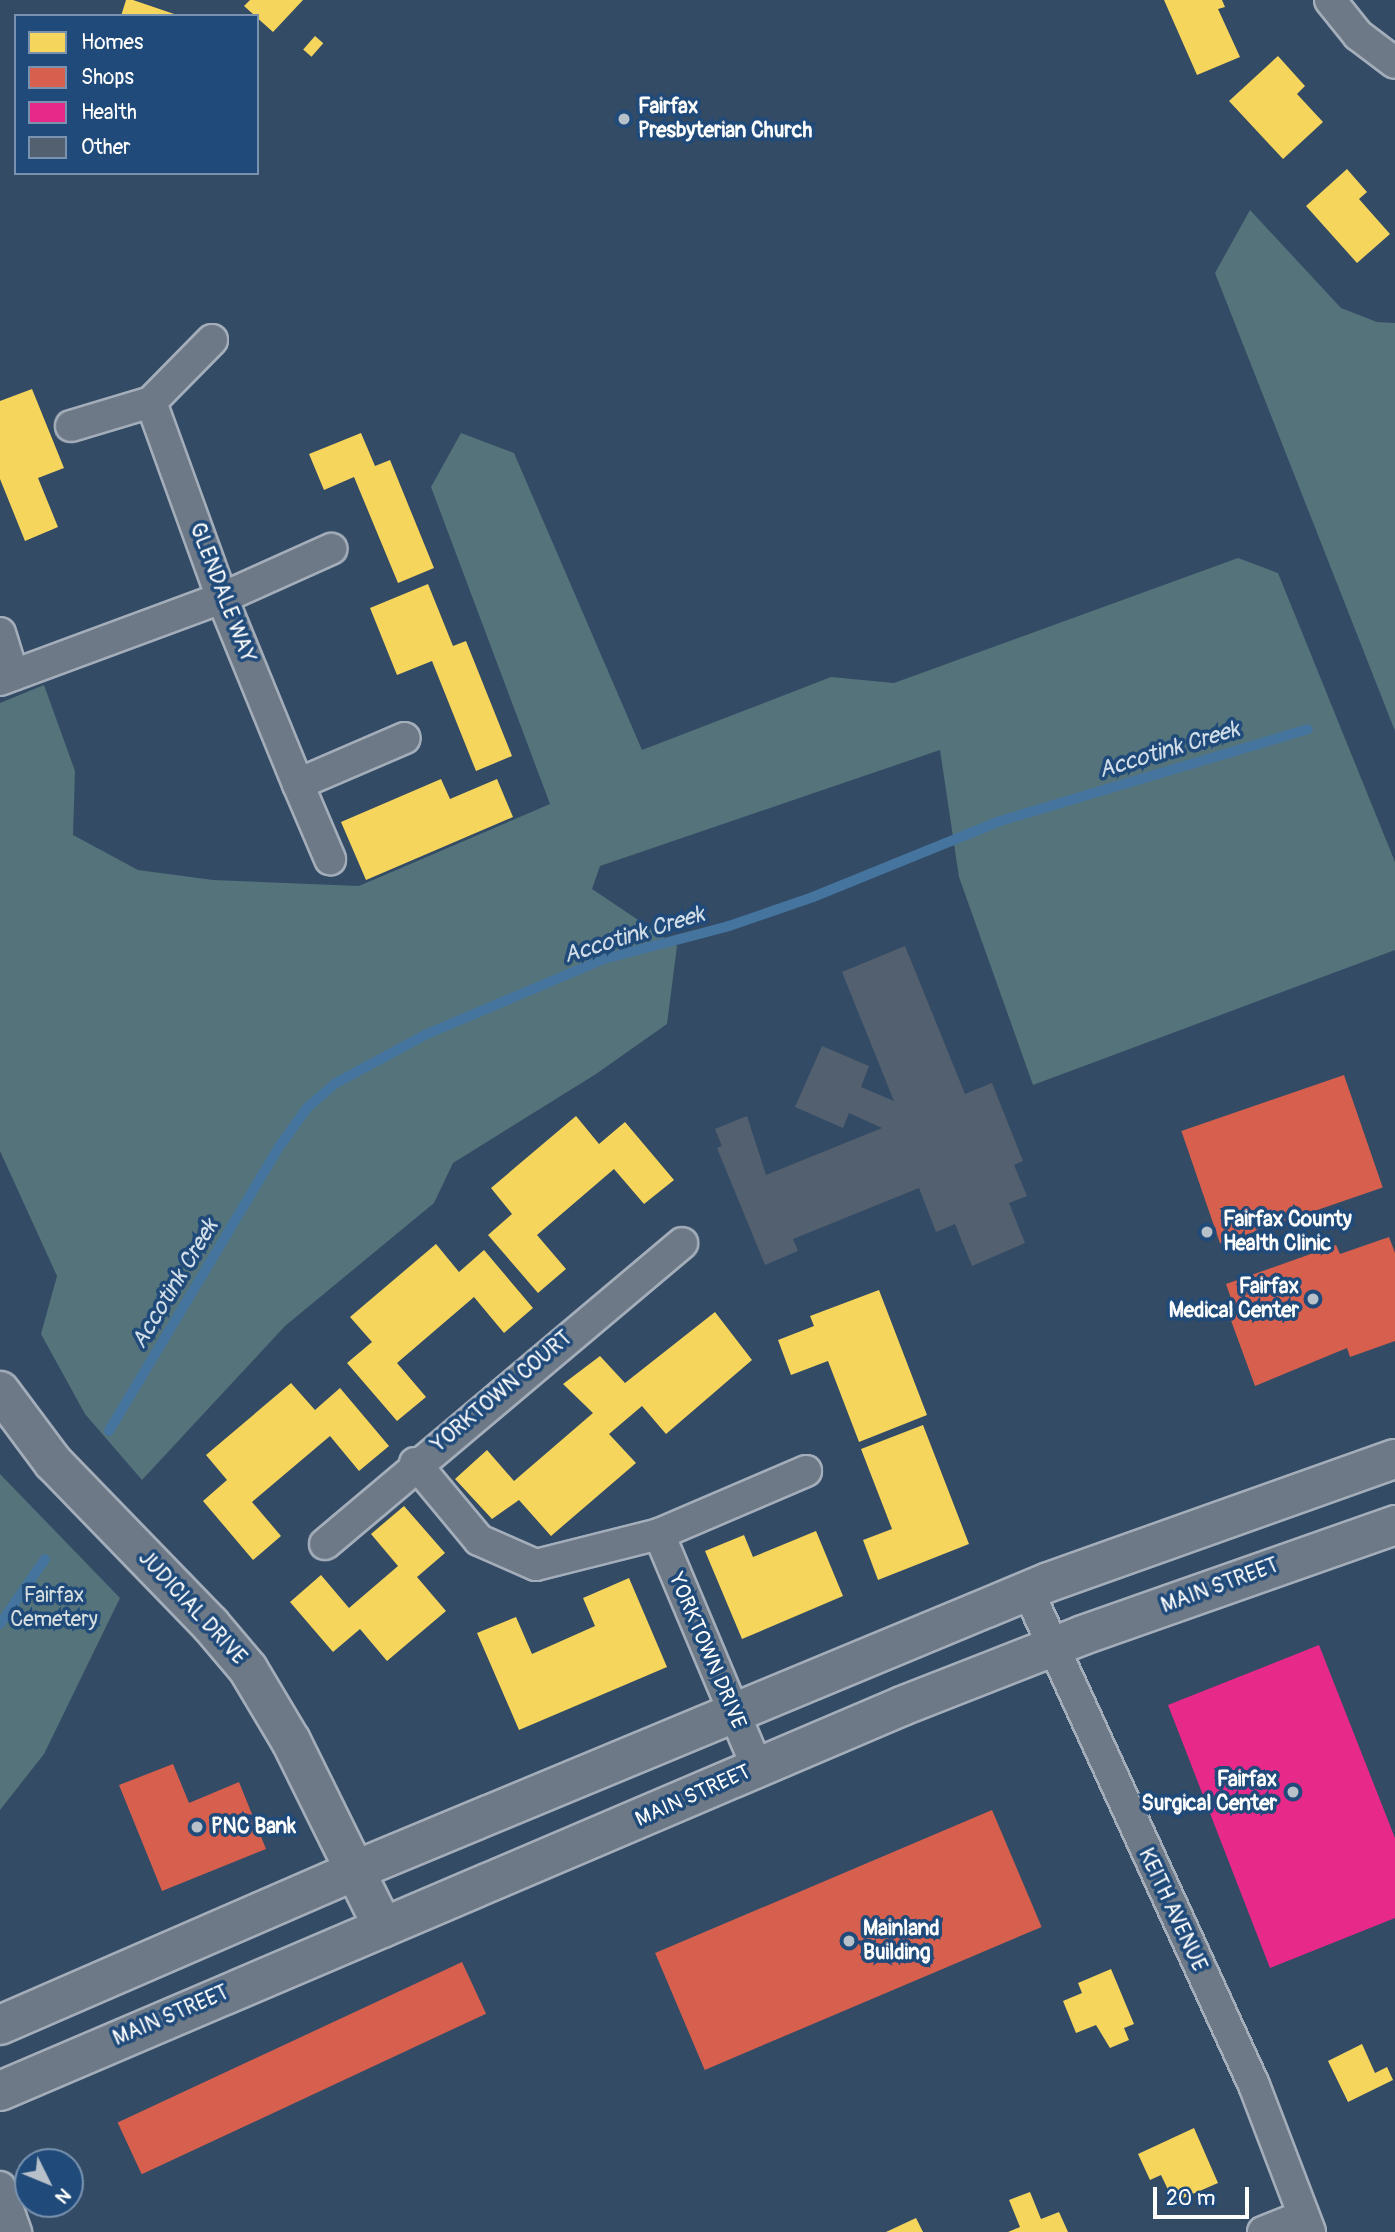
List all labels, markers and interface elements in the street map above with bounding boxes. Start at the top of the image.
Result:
legend [14,14,259,175]
text: Homes [81,29,143,56]
text: Shops [81,64,134,91]
place label: Fairfax Presbyterian Church [638,94,812,144]
text: Health [81,99,137,126]
marker: Fairfax Presbyterian Church [616,111,632,127]
text: Other [81,134,131,161]
street label: GLENDALE WAY [184,519,260,667]
water label: Accotink Creek [1095,716,1243,784]
water label: Accotink Creek [560,901,708,969]
place label: Fairfax County Health Clinic [1223,1207,1352,1257]
water label: Accotink Creek [126,1214,224,1354]
marker: Fairfax County Health Clinic [1197,1222,1217,1242]
place label: Fairfax Medical Center [1169,1274,1299,1324]
marker: Fairfax Medical Center [1305,1291,1321,1307]
street label: YORKTOWN COURT [427,1326,577,1458]
street label: JUDICIAL DRIVE [133,1546,251,1670]
street label: MAIN STREET [1158,1553,1282,1619]
street label: YORKTOWN DRIVE [663,1569,751,1733]
park label: Fairfax Cemetery [10,1583,98,1633]
street label: MAIN STREET [632,1759,754,1833]
place label: Fairfax Surgical Center [1142,1767,1277,1817]
marker: Fairfax Surgical Center [1283,1782,1303,1802]
place label: PNC Bank [211,1814,296,1840]
marker: PNC Bank [189,1819,205,1835]
street label: KEITH AVENUE [1133,1844,1211,1976]
place label: Mainland Building [863,1916,940,1966]
marker: Mainland Building [841,1933,857,1949]
street label: MAIN STREET [109,1980,233,2052]
north arrow [14,2148,84,2218]
scale bar [1157,2172,1253,2216]
text: N [50,2183,76,2209]
text: 20 m [1166,2185,1215,2212]

